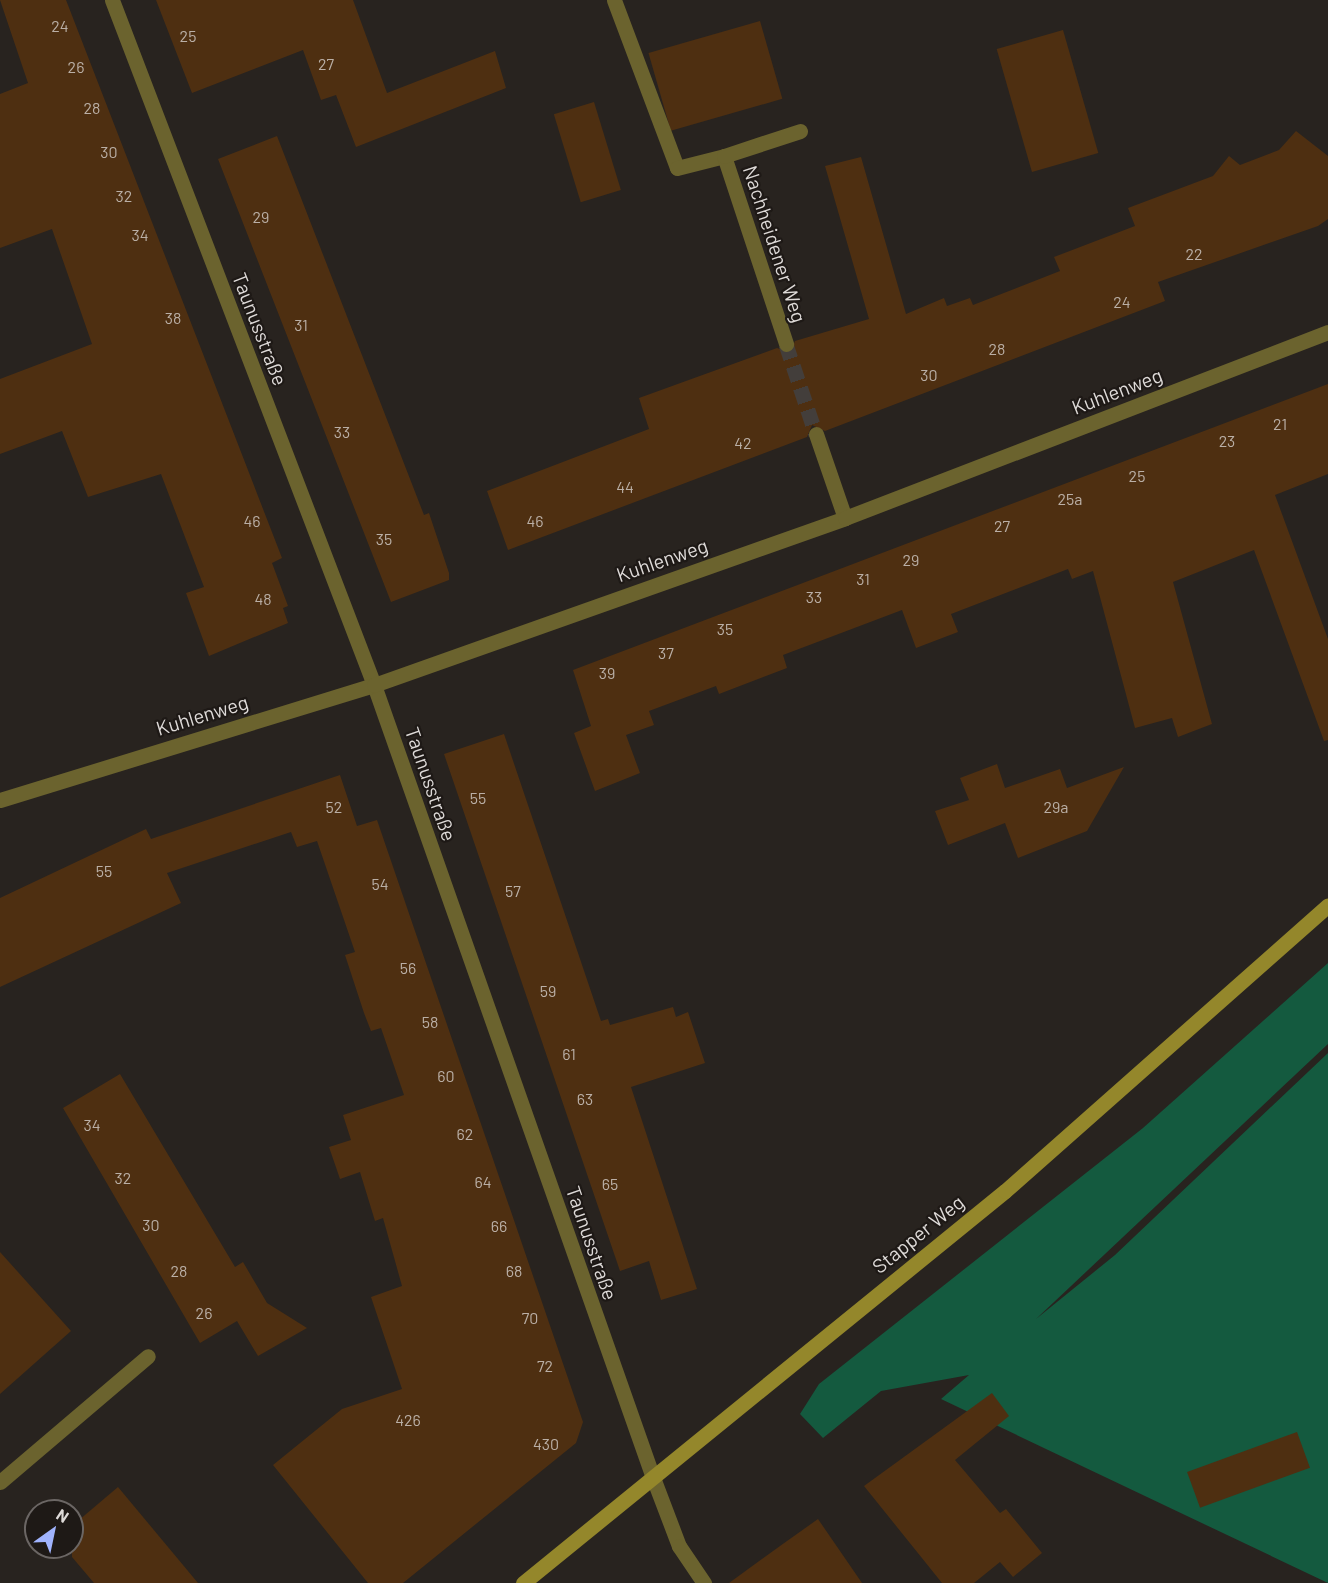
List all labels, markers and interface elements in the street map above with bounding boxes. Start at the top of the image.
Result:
house number: 24 [51,16,69,36]
house number: 25 [180,26,196,46]
house number: 27 [318,54,334,74]
house number: 26 [68,57,84,77]
house number: 28 [84,98,100,118]
house number: 30 [100,142,118,162]
street label: Nachheidener Weg [738,163,812,325]
house number: 32 [116,186,132,206]
house number: 29 [253,207,269,227]
house number: 34 [131,225,149,245]
house number: 22 [1185,244,1203,264]
street label: Taunusstraße [227,269,293,389]
house number: 24 [1113,292,1131,312]
house number: 38 [165,308,181,328]
house number: 31 [294,315,308,335]
house number: 28 [989,339,1005,359]
street label: Kuhlenweg [1068,363,1166,419]
house number: 30 [920,365,938,385]
house number: 21 [1273,414,1287,434]
house number: 33 [334,422,350,442]
house number: 23 [1219,431,1235,451]
house number: 42 [734,433,752,453]
house number: 25 [1129,466,1145,486]
house number: 44 [616,477,634,497]
house number: 25a [1058,489,1082,509]
house number: 46 [243,511,261,531]
house number: 46 [526,511,544,531]
house number: 27 [994,516,1010,536]
house number: 35 [376,529,392,549]
street label: Kuhlenweg [613,533,711,587]
house number: 29 [903,550,919,570]
house number: 31 [856,569,870,589]
house number: 33 [806,587,822,607]
house number: 48 [254,589,272,609]
house number: 35 [717,619,733,639]
house number: 37 [658,643,674,663]
house number: 39 [599,663,615,683]
street label: Kuhlenweg [153,690,251,740]
street label: Taunusstraße [400,724,462,844]
house number: 55 [470,788,486,808]
house number: 52 [326,797,342,817]
house number: 29a [1043,797,1069,817]
house number: 55 [96,861,112,881]
house number: 54 [371,874,389,894]
house number: 57 [505,881,521,901]
house number: 56 [400,958,416,978]
house number: 59 [540,981,556,1001]
house number: 58 [422,1012,438,1032]
house number: 61 [562,1044,576,1064]
house number: 60 [437,1066,455,1086]
house number: 63 [577,1089,593,1109]
house number: 34 [83,1115,101,1135]
house number: 62 [457,1124,473,1144]
house number: 32 [115,1168,131,1188]
house number: 64 [474,1172,492,1192]
house number: 65 [602,1174,618,1194]
street label: Taunusstraße [561,1183,623,1303]
street label: Stapper Weg [867,1190,969,1278]
house number: 30 [142,1215,160,1235]
house number: 66 [491,1216,507,1236]
house number: 28 [171,1261,187,1281]
house number: 68 [506,1261,522,1281]
house number: 26 [196,1303,212,1323]
house number: 70 [522,1308,538,1328]
house number: 72 [537,1356,553,1376]
house number: 426 [395,1410,421,1430]
house number: 430 [533,1434,559,1454]
north arrow [24,1499,84,1559]
text: N [53,1504,73,1526]

